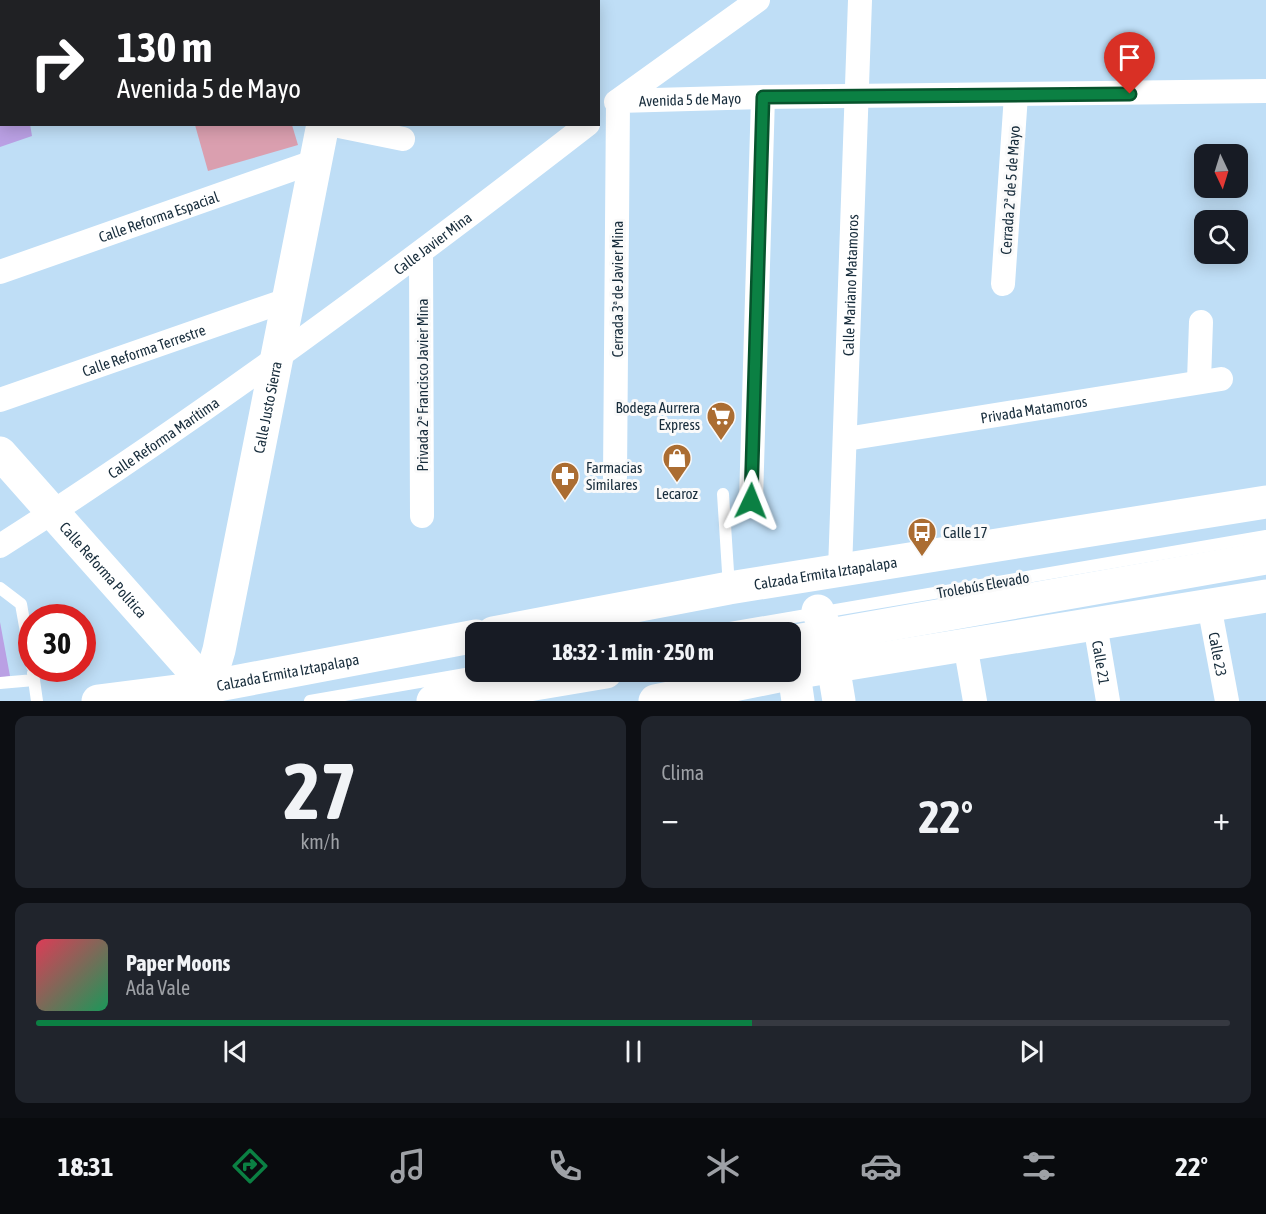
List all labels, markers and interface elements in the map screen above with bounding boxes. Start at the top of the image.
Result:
text: 130 m [117,23,212,71]
icon: right [18,24,96,102]
pin [1104,32,1155,94]
icon: arrive [1113,41,1146,74]
text: Avenida 5 de Mayo [117,73,301,104]
street label: Avenida 5 de Mayo [639,89,741,109]
street label: Cerrada 2ª de 5 de Mayo [997,125,1023,255]
north arrow [1194,144,1248,198]
map controls [1194,144,1248,264]
street label: Calle Reforma Espacial [96,187,221,245]
street label: Calle Javier Mina [390,208,475,278]
button: search [1194,210,1248,264]
street label: Calle Mariano Matamoros [839,214,861,356]
street label: Cerrada 3ª de Javier Mina [609,221,626,357]
street label: Privada 2ª Francisco Javier Mina [414,299,431,471]
street label: Calle Reforma Terrestre [80,321,208,379]
street label: Calle Justo Sierra [250,360,284,455]
street label: Privada Matamoros [979,392,1088,426]
street label: Calle Reforma Marítima [105,393,222,481]
place label: Bodega Aurrera Express [615,399,700,433]
supermarket icon: Bodega Aurrera Express [705,400,737,442]
shop icon: Lecaroz [661,442,693,484]
place label: Farmacias Similares [586,459,642,493]
pharmacy icon: Farmacias Similares [549,460,581,502]
position arrow [719,469,783,533]
place label: Lecaroz [656,485,698,502]
bus stop icon: Calle 17 [906,516,938,558]
street label: Calle Reforma Política [57,518,151,621]
place label: Calle 17 [943,524,988,541]
street label: Calzada Ermita Iztapalapa [753,553,898,592]
street label: Trolebús Elevado [935,569,1031,601]
speed limit sign: 30 [18,604,96,682]
street label: Calle 23 [1206,631,1231,678]
text: 18:32 · 1 min · 250 m [552,639,714,665]
street label: Calle 21 [1089,639,1114,686]
street label: Calzada Ermita Iztapalapa [215,650,360,694]
text: 27 [284,746,357,836]
text: Clima [662,761,704,784]
text: 22° [918,791,973,843]
text: − [662,799,679,837]
text: + [1213,799,1230,837]
text: km/h [300,830,340,853]
text: Paper Moons [126,950,230,976]
text: Ada Vale [126,976,190,999]
icon: previous [219,1035,252,1068]
icon: pause [617,1035,650,1068]
icon: next [1015,1035,1048,1068]
icon: directions [229,1145,271,1187]
icon: music [387,1145,429,1187]
icon: phone [544,1145,586,1187]
icon: climate [702,1145,744,1187]
icon: car [860,1145,902,1187]
icon: filters [1018,1145,1060,1187]
text: 18:31 [58,1151,113,1182]
text: 22° [1175,1151,1208,1182]

